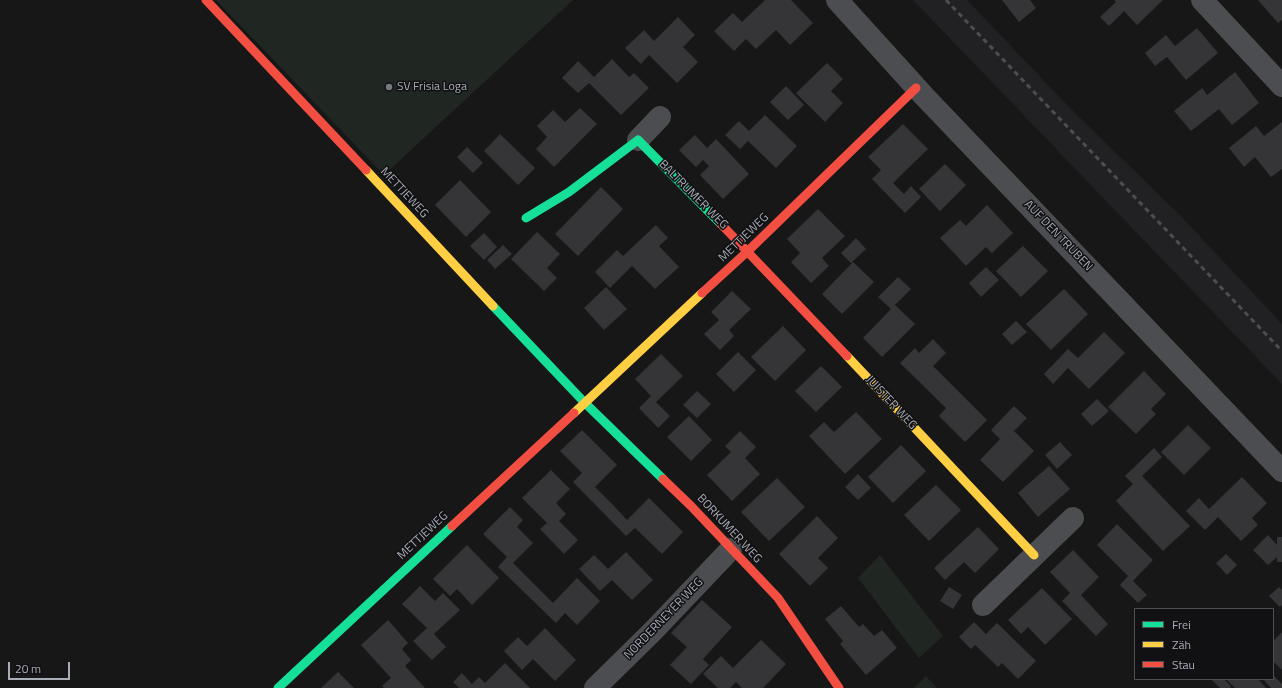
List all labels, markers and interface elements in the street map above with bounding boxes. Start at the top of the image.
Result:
place label: SV Frisia Loga [397,80,467,94]
marker: SV Frisia Loga [384,82,394,92]
street label: BALTRUMER WEG [655,157,731,233]
street label: METTJEWEG [377,165,431,221]
street label: AUF DEN TRUBEN [1021,198,1095,274]
street label: METTJEWEG [716,211,772,265]
street label: JUISTER WEG [862,373,920,433]
street label: BORKUMER WEG [694,492,764,566]
street label: METTJEWEG [395,509,451,563]
street label: NORDERNEYER WEG [621,575,707,663]
legend [1134,608,1274,680]
text: Frei [1172,615,1191,634]
text: Zäh [1172,635,1191,654]
scale bar [10,654,72,680]
text: Stau [1172,655,1195,674]
text: 20 m [15,659,41,678]

